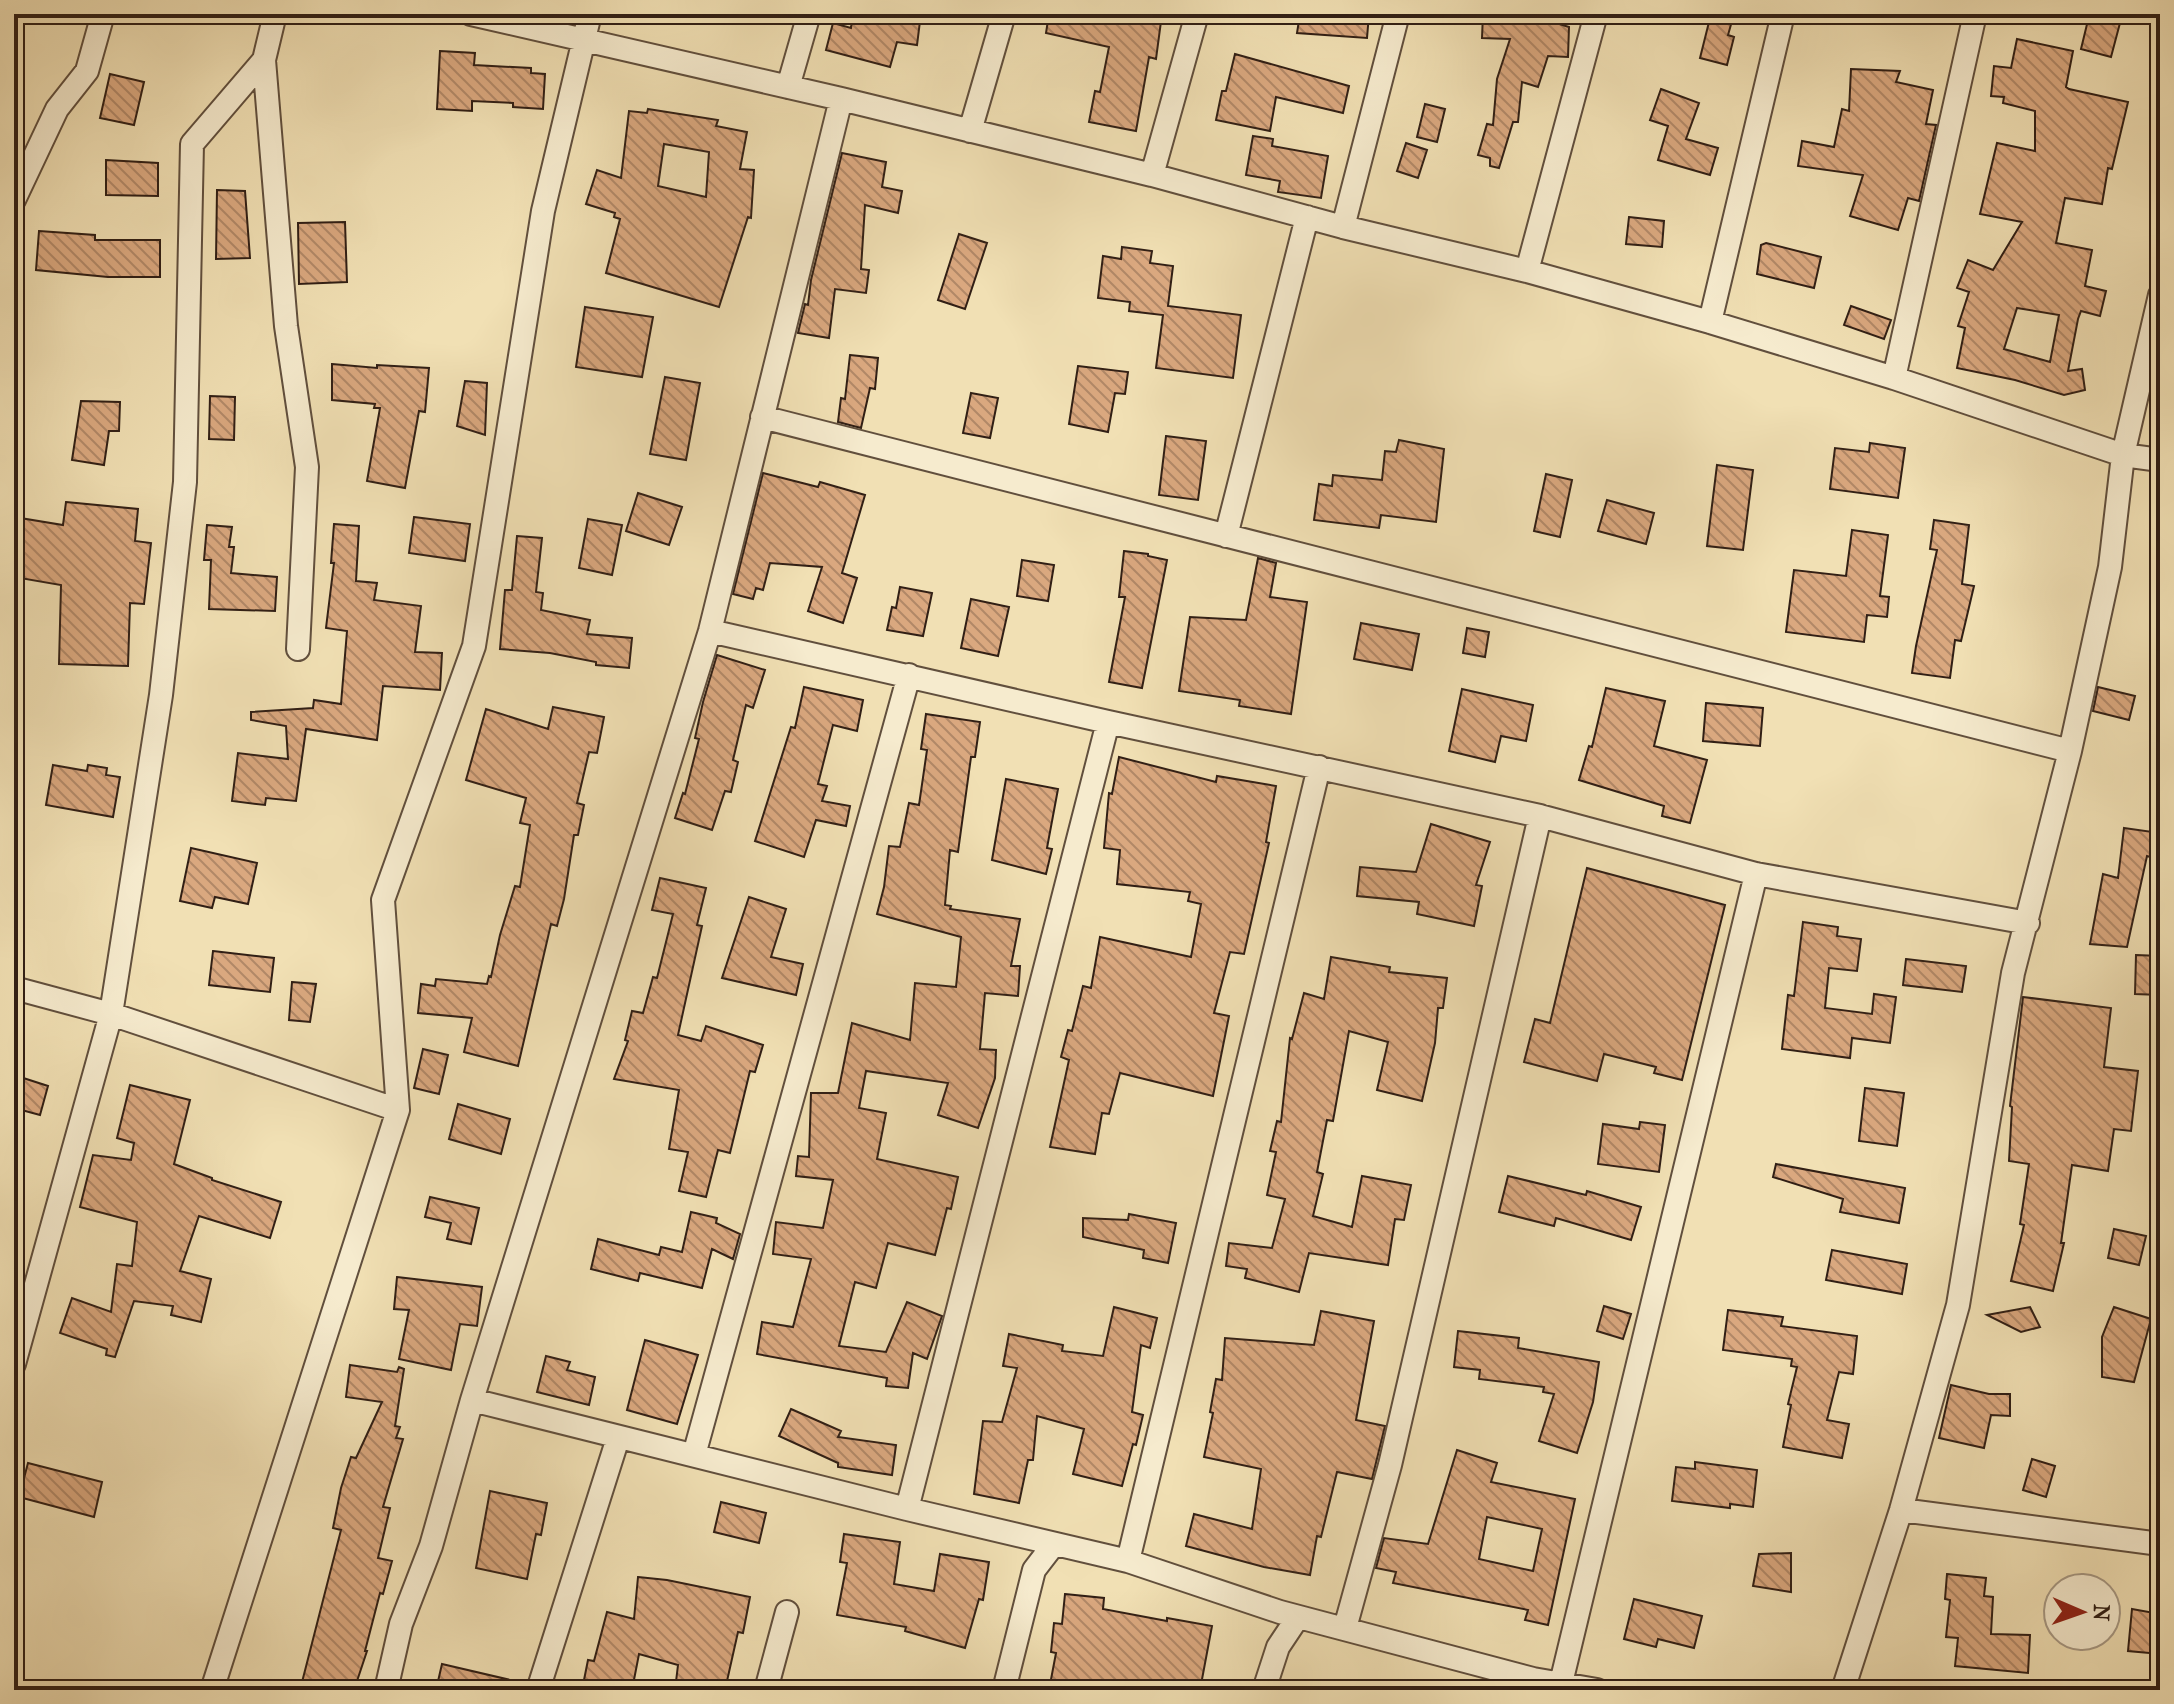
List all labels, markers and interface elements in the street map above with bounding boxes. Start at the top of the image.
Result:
north arrow [2042,1572,2122,1652]
text: N [2088,1604,2114,1622]

